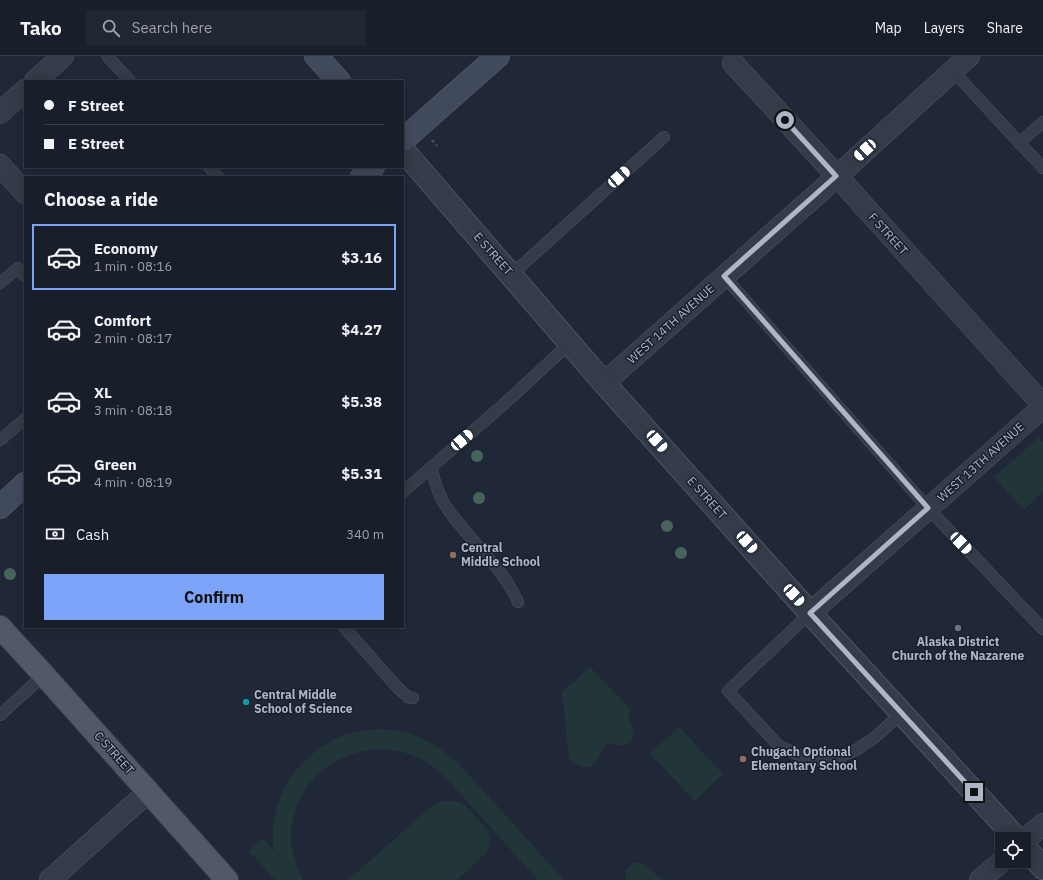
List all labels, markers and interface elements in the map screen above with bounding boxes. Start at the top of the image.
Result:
search box [86,10,366,46]
text: Tako [20,16,62,40]
icon: search [100,17,122,39]
text: Search here [132,18,212,37]
text: Map [875,19,902,37]
text: Layers [924,19,965,37]
text: Share [987,19,1023,37]
text: F Street [68,96,124,115]
route start [776,111,794,129]
text: E Street [68,134,124,153]
car [852,138,878,162]
car [606,165,632,189]
text: Choose a ride [44,188,158,211]
street label: F STREET [865,209,911,258]
street label: E STREET [471,229,516,278]
icon: car [46,239,82,275]
text: Economy [94,239,158,258]
text: $3.16 [341,248,382,267]
text: 1 min · 08:16 [94,258,172,275]
street label: WEST 14TH AVENUE [624,281,717,367]
icon: car [46,311,82,347]
text: Comfort [94,311,151,330]
text: $4.27 [341,320,382,339]
text: 2 min · 08:17 [94,330,172,347]
icon: car [46,383,82,419]
text: XL [94,383,112,402]
text: $5.38 [341,392,382,411]
text: 3 min · 08:18 [94,402,172,419]
street label: WEST 13TH AVENUE [934,419,1027,505]
car [449,428,475,452]
car [645,428,669,454]
icon: car [46,455,82,491]
text: Green [94,455,137,474]
text: $5.31 [341,464,382,483]
street label: E STREET [684,473,730,522]
text: 4 min · 08:19 [94,474,172,491]
icon: cash [44,523,66,545]
text: Cash [76,525,109,544]
text: 340 m [346,526,384,543]
car [735,529,759,555]
car [948,530,974,556]
place label: Central Middle School [461,540,540,569]
marker: Central Middle School [448,550,458,560]
button: Confirm [44,574,384,620]
car [782,582,806,608]
marker: Alaska District Church of the Nazarene [953,623,963,633]
place label: Alaska District Church of the Nazarene [892,634,1024,663]
place label: Central Middle School of Science [254,687,353,716]
marker: Central Middle School of Science [241,697,251,707]
street label: C STREET [91,728,138,777]
place label: Chugach Optional Elementary School [751,744,857,773]
marker: Chugach Optional Elementary School [738,754,748,764]
route end [965,783,983,801]
map controls [995,832,1031,868]
button: locate [995,832,1031,868]

